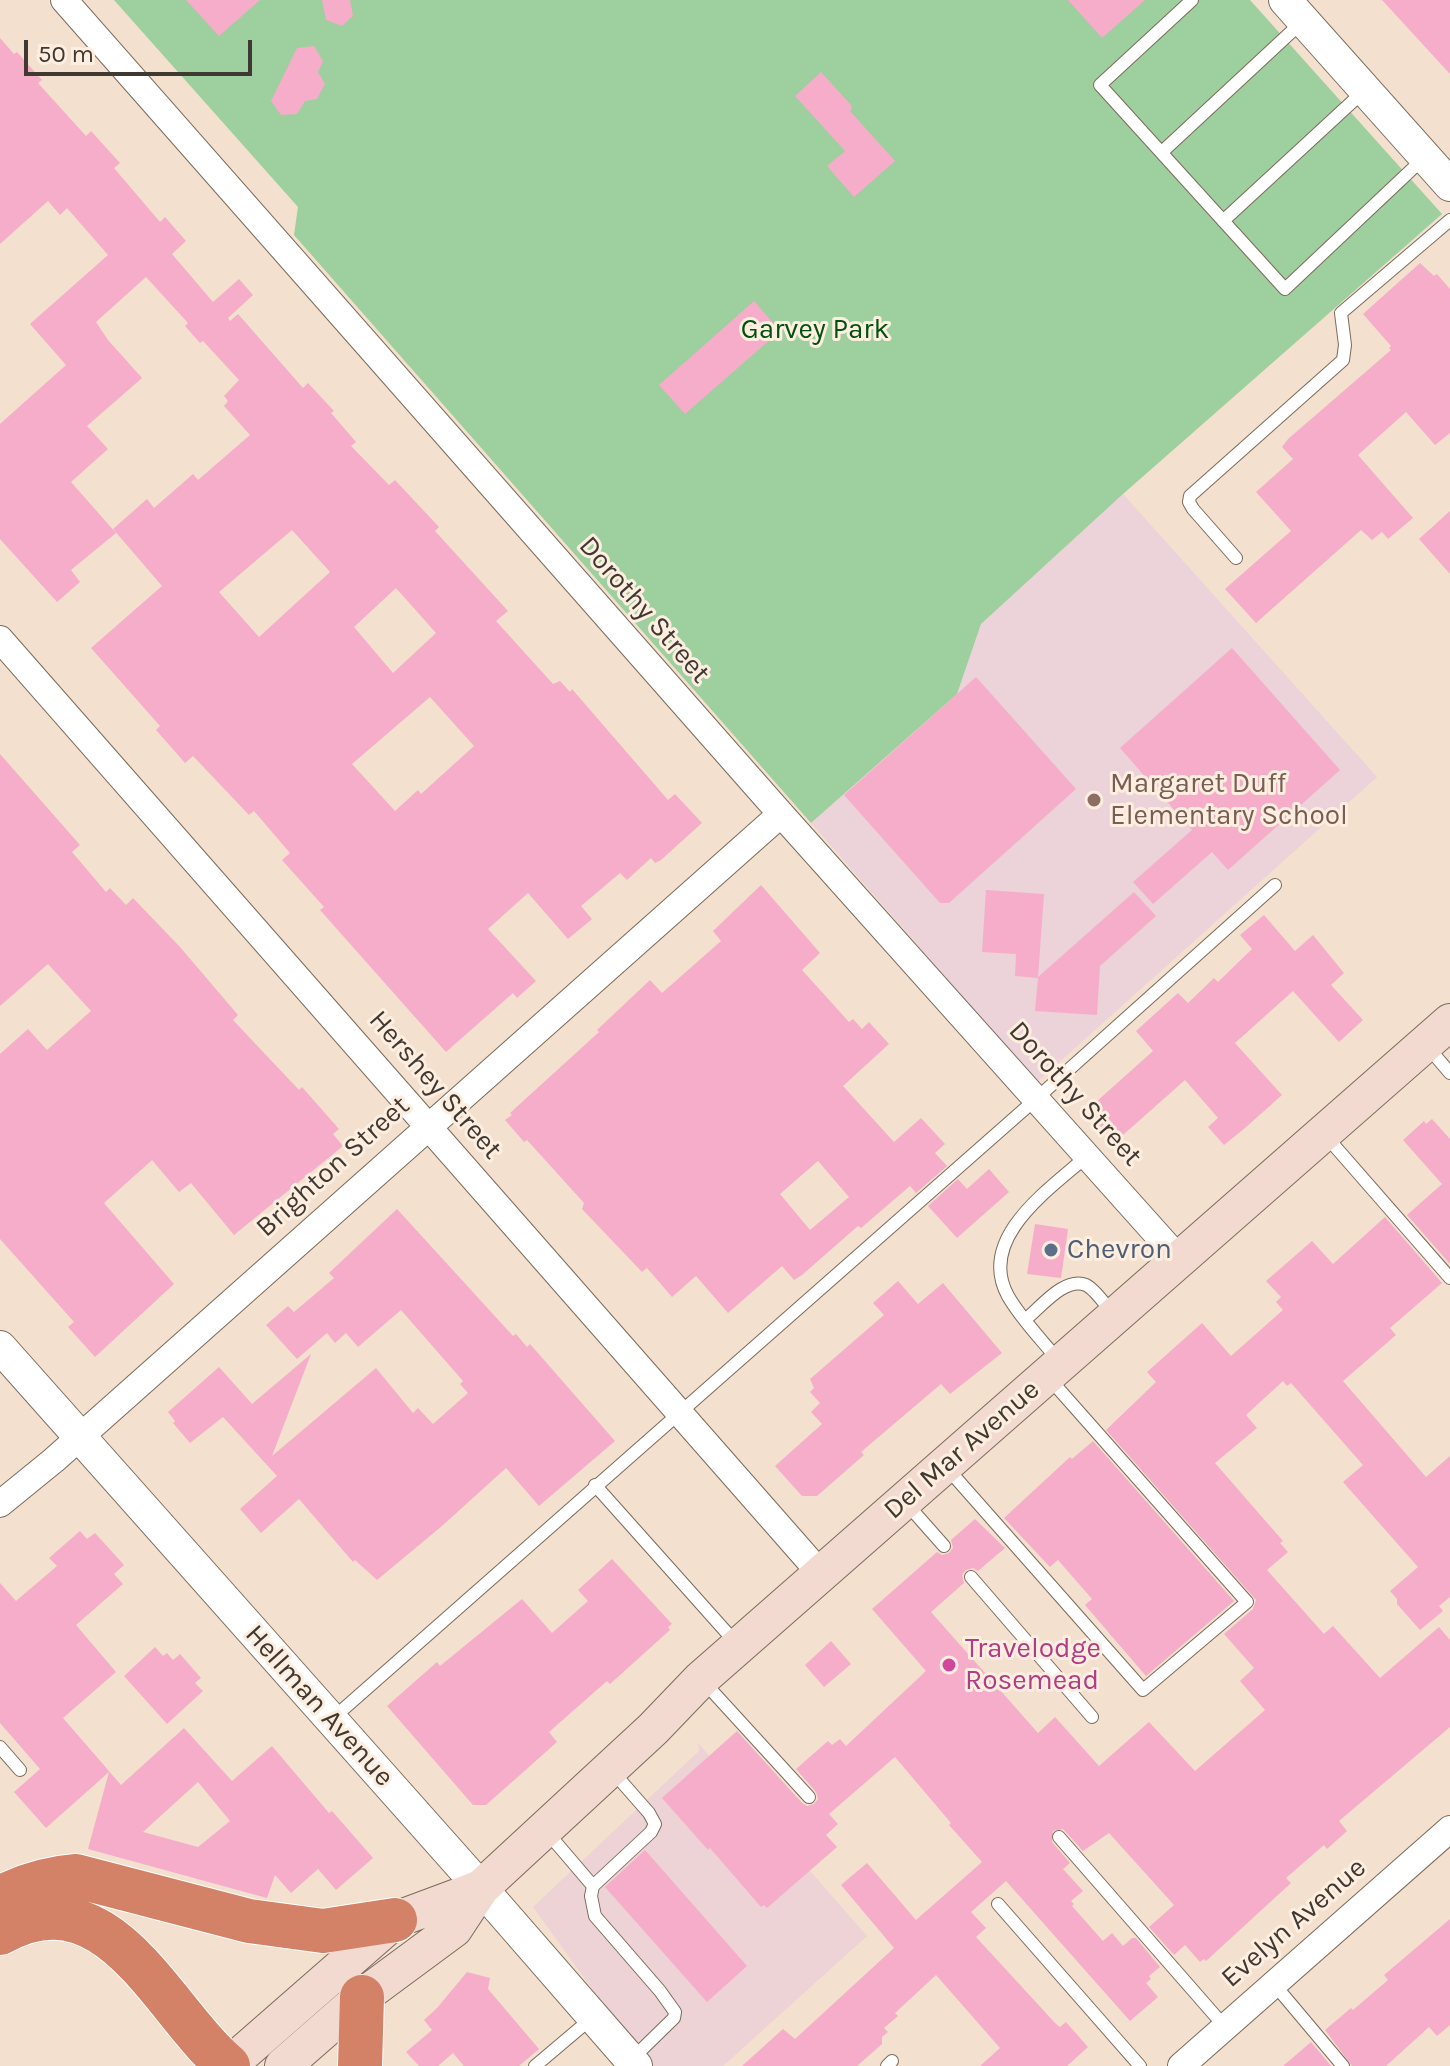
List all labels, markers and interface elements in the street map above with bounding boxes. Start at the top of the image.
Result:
scale bar [28,24,256,74]
text: 50 m [38,40,94,68]
park label: Garvey Park [741,313,889,347]
street label: Dorothy Street [571,530,717,690]
place label: Margaret Duff Elementary School [1110,767,1348,833]
marker: Margaret Duff Elementary School [1085,791,1103,809]
street label: Hershey Street [361,1004,509,1166]
street label: Dorothy Street [1001,1015,1149,1173]
street label: Brighton Street [249,1089,417,1245]
place label: Chevron [1067,1233,1172,1267]
marker: Chevron [1042,1241,1060,1259]
street label: Del Mar Avenue [877,1373,1047,1527]
street label: Hellman Avenue [238,1618,400,1794]
place label: Travelodge Rosemead [965,1632,1101,1698]
marker: Travelodge Rosemead [940,1656,958,1674]
street label: Evelyn Avenue [1215,1851,1373,1995]

